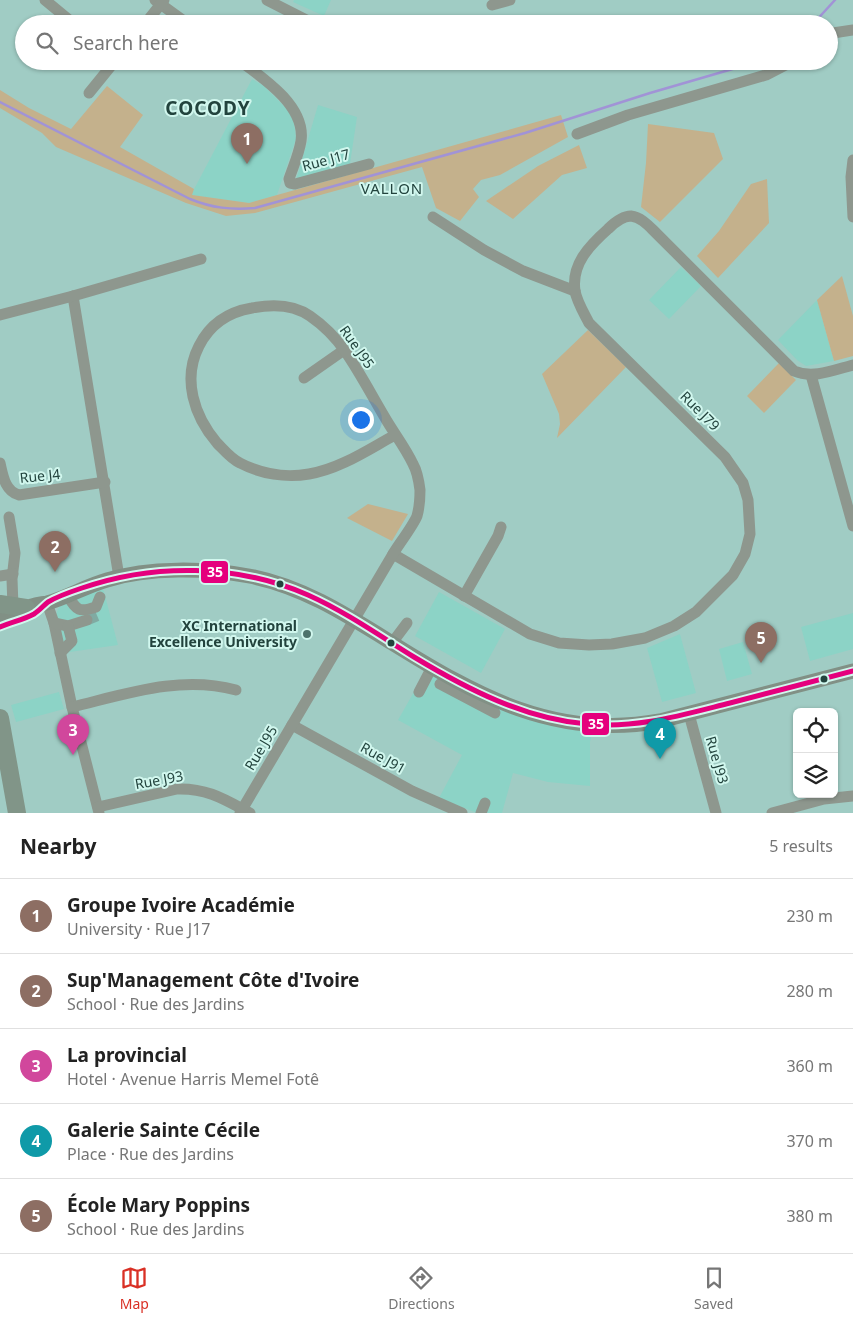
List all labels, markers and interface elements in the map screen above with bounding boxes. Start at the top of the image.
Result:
search box [15,15,838,70]
icon: search [33,29,61,57]
text: Search here [73,30,179,56]
district label: COCODY [165,95,251,121]
pin: 1 [231,123,263,164]
street label: Rue J17 [300,144,352,175]
district label: VALLON [361,178,423,198]
street label: Rue J95 [336,321,379,372]
street label: Rue J79 [676,387,724,435]
your location [348,407,374,433]
street label: Rue J4 [19,464,61,487]
pin: 2 [39,531,71,572]
line badge: 35 [200,560,229,584]
text: 35 [207,562,223,581]
unlabelled marker [275,579,285,589]
place label: XC International Excellence University [149,616,297,651]
pin: 5 [745,622,777,663]
marker: XC International Excellence University [301,628,313,640]
unlabelled marker [386,638,396,648]
unlabelled marker [819,674,829,684]
map controls [793,708,838,798]
button: locate [793,708,838,753]
line badge: 35 [581,712,610,736]
pin: 3 [57,714,89,755]
text: 35 [588,714,604,733]
pin: 4 [644,718,676,759]
street label: Rue J95 [240,722,281,774]
street label: Rue J93 [702,734,733,786]
street label: Rue J91 [357,737,409,778]
button: layers [793,753,838,798]
street label: Rue J93 [133,766,185,793]
text: Nearby [20,832,96,860]
text: 5 results [769,835,833,857]
text: Groupe Ivoire Académie [67,892,295,918]
text: 1 [31,905,41,927]
text: 230 m [786,905,833,927]
text: University · Rue J17 [67,918,211,940]
text: Sup'Management Côte d'Ivoire [67,967,359,993]
text: 2 [31,980,41,1002]
text: 280 m [786,980,833,1002]
text: School · Rue des Jardins [67,993,244,1015]
text: La provincial [67,1042,187,1068]
text: 3 [31,1055,41,1077]
text: 360 m [786,1055,833,1077]
text: Hotel · Avenue Harris Memel Fotê [67,1068,319,1090]
text: Galerie Sainte Cécile [67,1117,260,1143]
text: 4 [31,1130,41,1152]
text: 370 m [786,1130,833,1152]
text: Place · Rue des Jardins [67,1143,234,1165]
text: École Mary Poppins [67,1192,250,1218]
text: 5 [31,1205,41,1227]
text: 380 m [786,1205,833,1227]
text: School · Rue des Jardins [67,1218,244,1240]
tab: Map [120,1264,149,1313]
tab: Directions [388,1264,455,1313]
tab: Saved [694,1264,733,1313]

